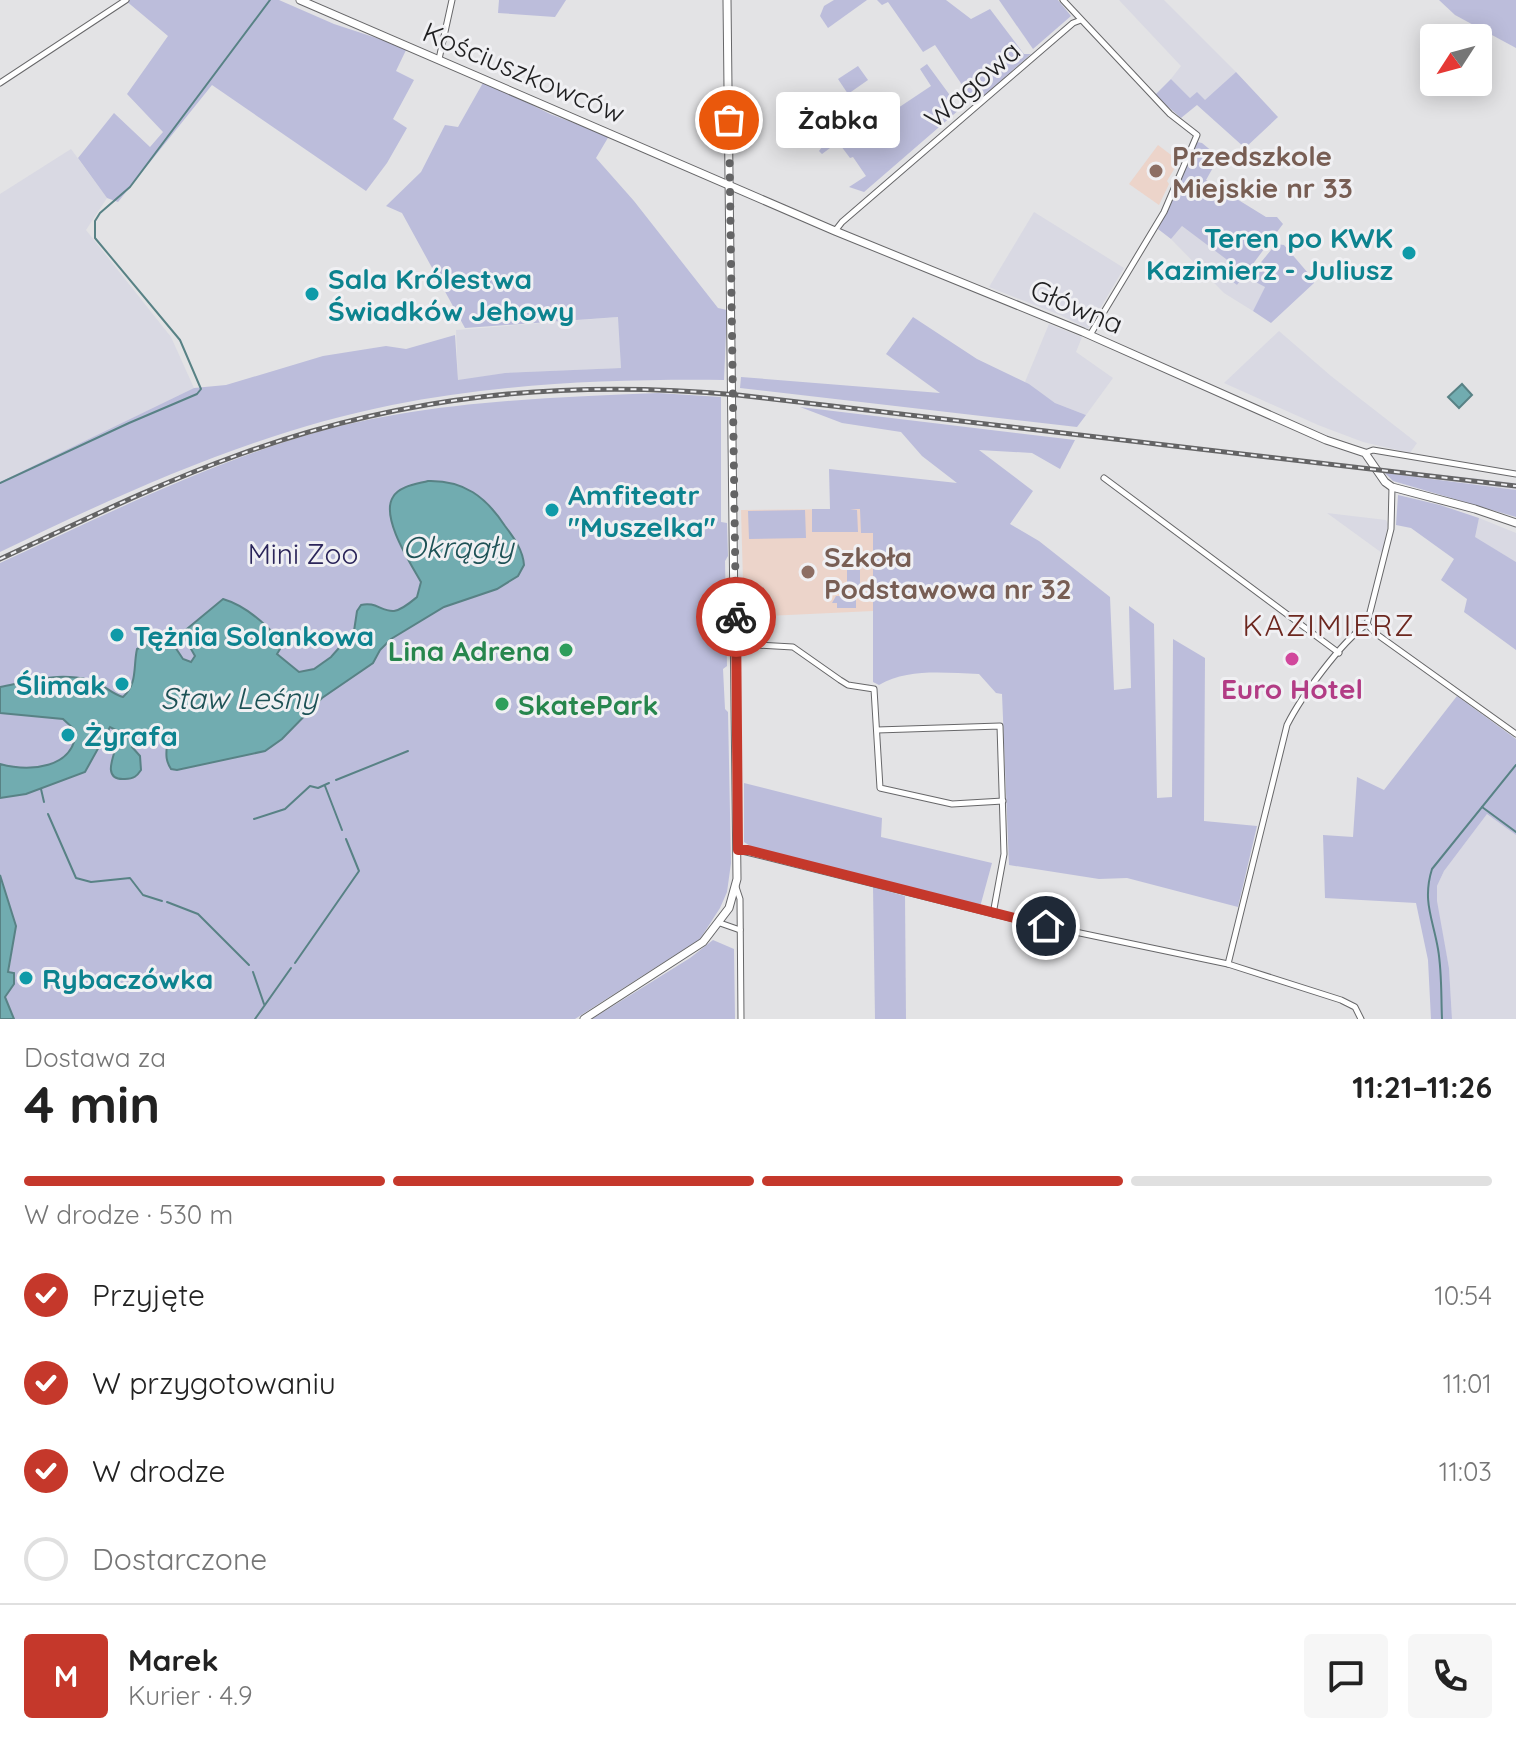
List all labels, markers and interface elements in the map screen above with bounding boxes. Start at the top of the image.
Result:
street label: Kościuszkowców [418,14,630,130]
north arrow [1420,24,1492,96]
map controls [1420,24,1492,96]
street label: Wagowa [917,33,1027,135]
pin [695,86,763,154]
callout: Żabka [777,92,901,148]
icon: bag [707,98,751,142]
text: Żabka [798,103,878,136]
place label: Przedszkole Miejskie nr 33 [1172,138,1353,205]
marker: Przedszkole Miejskie nr 33 [1147,162,1165,180]
place label: Teren po KWK Kazimierz - Juliusz [1146,220,1393,287]
marker: Teren po KWK Kazimierz - Juliusz [1400,244,1418,262]
place label: Sala Królestwa Świadków Jehowy [328,261,575,328]
street label: Główna [1025,271,1129,341]
marker: Sala Królestwa Świadków Jehowy [303,285,321,303]
place label: Amfiteatr "Muszelka" [568,477,716,544]
marker: Amfiteatr "Muszelka" [543,501,561,519]
water label: Okrągły [402,528,515,566]
park label: Mini Zoo [248,536,358,571]
place label: Szkoła Podstawowa nr 32 [824,539,1072,606]
marker: Szkoła Podstawowa nr 32 [799,563,817,581]
courier [696,577,776,657]
icon: bike [714,595,758,639]
district label: KAZIMIERZ [1242,606,1416,644]
place label: Tężnia Solankowa [133,618,374,653]
marker: Tężnia Solankowa [108,626,126,644]
place label: Lina Adrena [388,633,550,668]
marker: Lina Adrena [557,641,575,659]
marker: Euro Hotel [1283,650,1301,668]
place label: Ślimak [16,667,106,702]
place label: Euro Hotel [1221,671,1363,706]
marker: Ślimak [113,675,131,693]
water label: Staw Leśny [161,679,319,717]
place label: SkatePark [518,687,658,722]
marker: SkatePark [493,695,511,713]
place label: Żyrafa [84,718,178,753]
marker: Żyrafa [59,726,77,744]
pin [1012,892,1080,960]
icon: home [1024,904,1068,948]
place label: Rybaczówka [42,961,213,996]
marker: Rybaczówka [17,969,35,987]
text: Dostawa za [24,1041,166,1074]
text: 11:21–11:26 [1352,1068,1492,1106]
text: 4 min [24,1071,160,1136]
text: W drodze · 530 m [24,1198,233,1231]
icon: check [24,1273,68,1317]
text: Przyjęte [92,1276,205,1314]
text: 10:54 [1434,1279,1492,1312]
icon: check [24,1361,68,1405]
text: W przygotowaniu [92,1364,336,1402]
text: 11:01 [1443,1367,1492,1400]
icon: check [24,1449,68,1493]
text: W drodze [92,1452,226,1490]
text: 11:03 [1439,1455,1492,1488]
text: Dostarczone [92,1540,267,1578]
button: chat [1304,1634,1388,1718]
button: phone [1408,1634,1492,1718]
text: Marek [128,1641,219,1679]
text: M [54,1657,78,1695]
text: Kurier · 4.9 [128,1679,253,1712]

